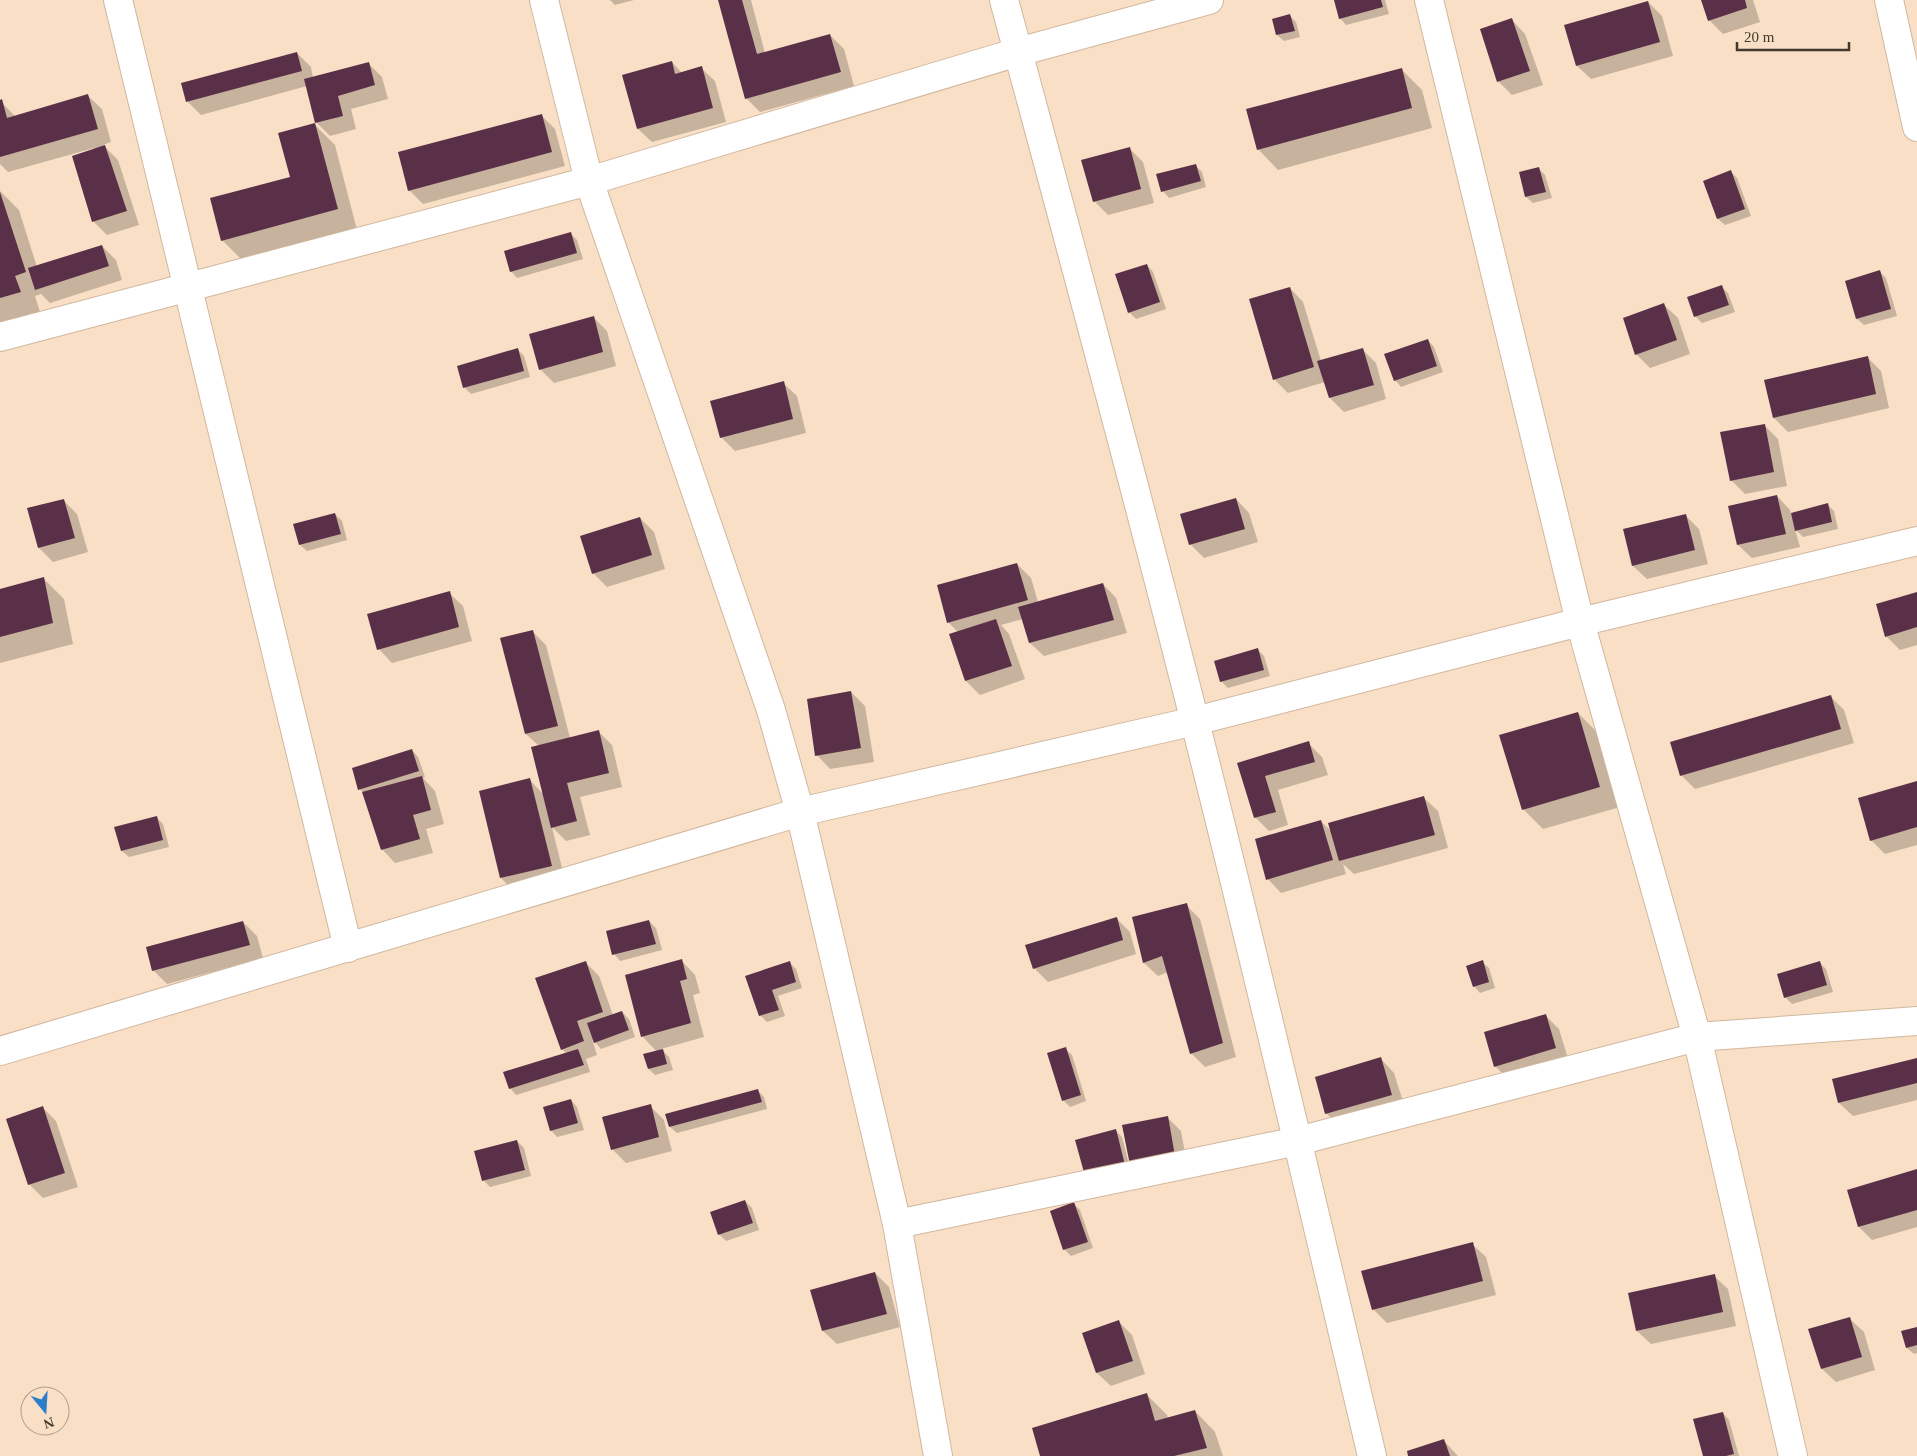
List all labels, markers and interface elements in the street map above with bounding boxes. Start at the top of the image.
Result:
scale bar [1737,20,1850,52]
text: 20 m [1744,29,1775,45]
north arrow [20,1386,70,1436]
text: N [42,1414,56,1432]

